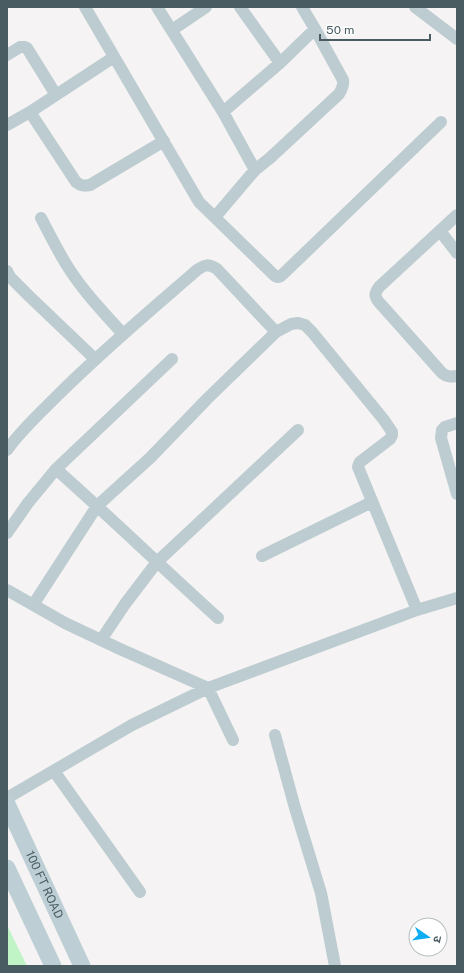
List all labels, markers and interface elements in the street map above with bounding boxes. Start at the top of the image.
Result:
scale bar [320,16,430,42]
text: 50 m [326,23,354,37]
street label: 100 FT ROAD [23,849,66,921]
north arrow [408,917,448,957]
text: उ [431,935,444,944]

